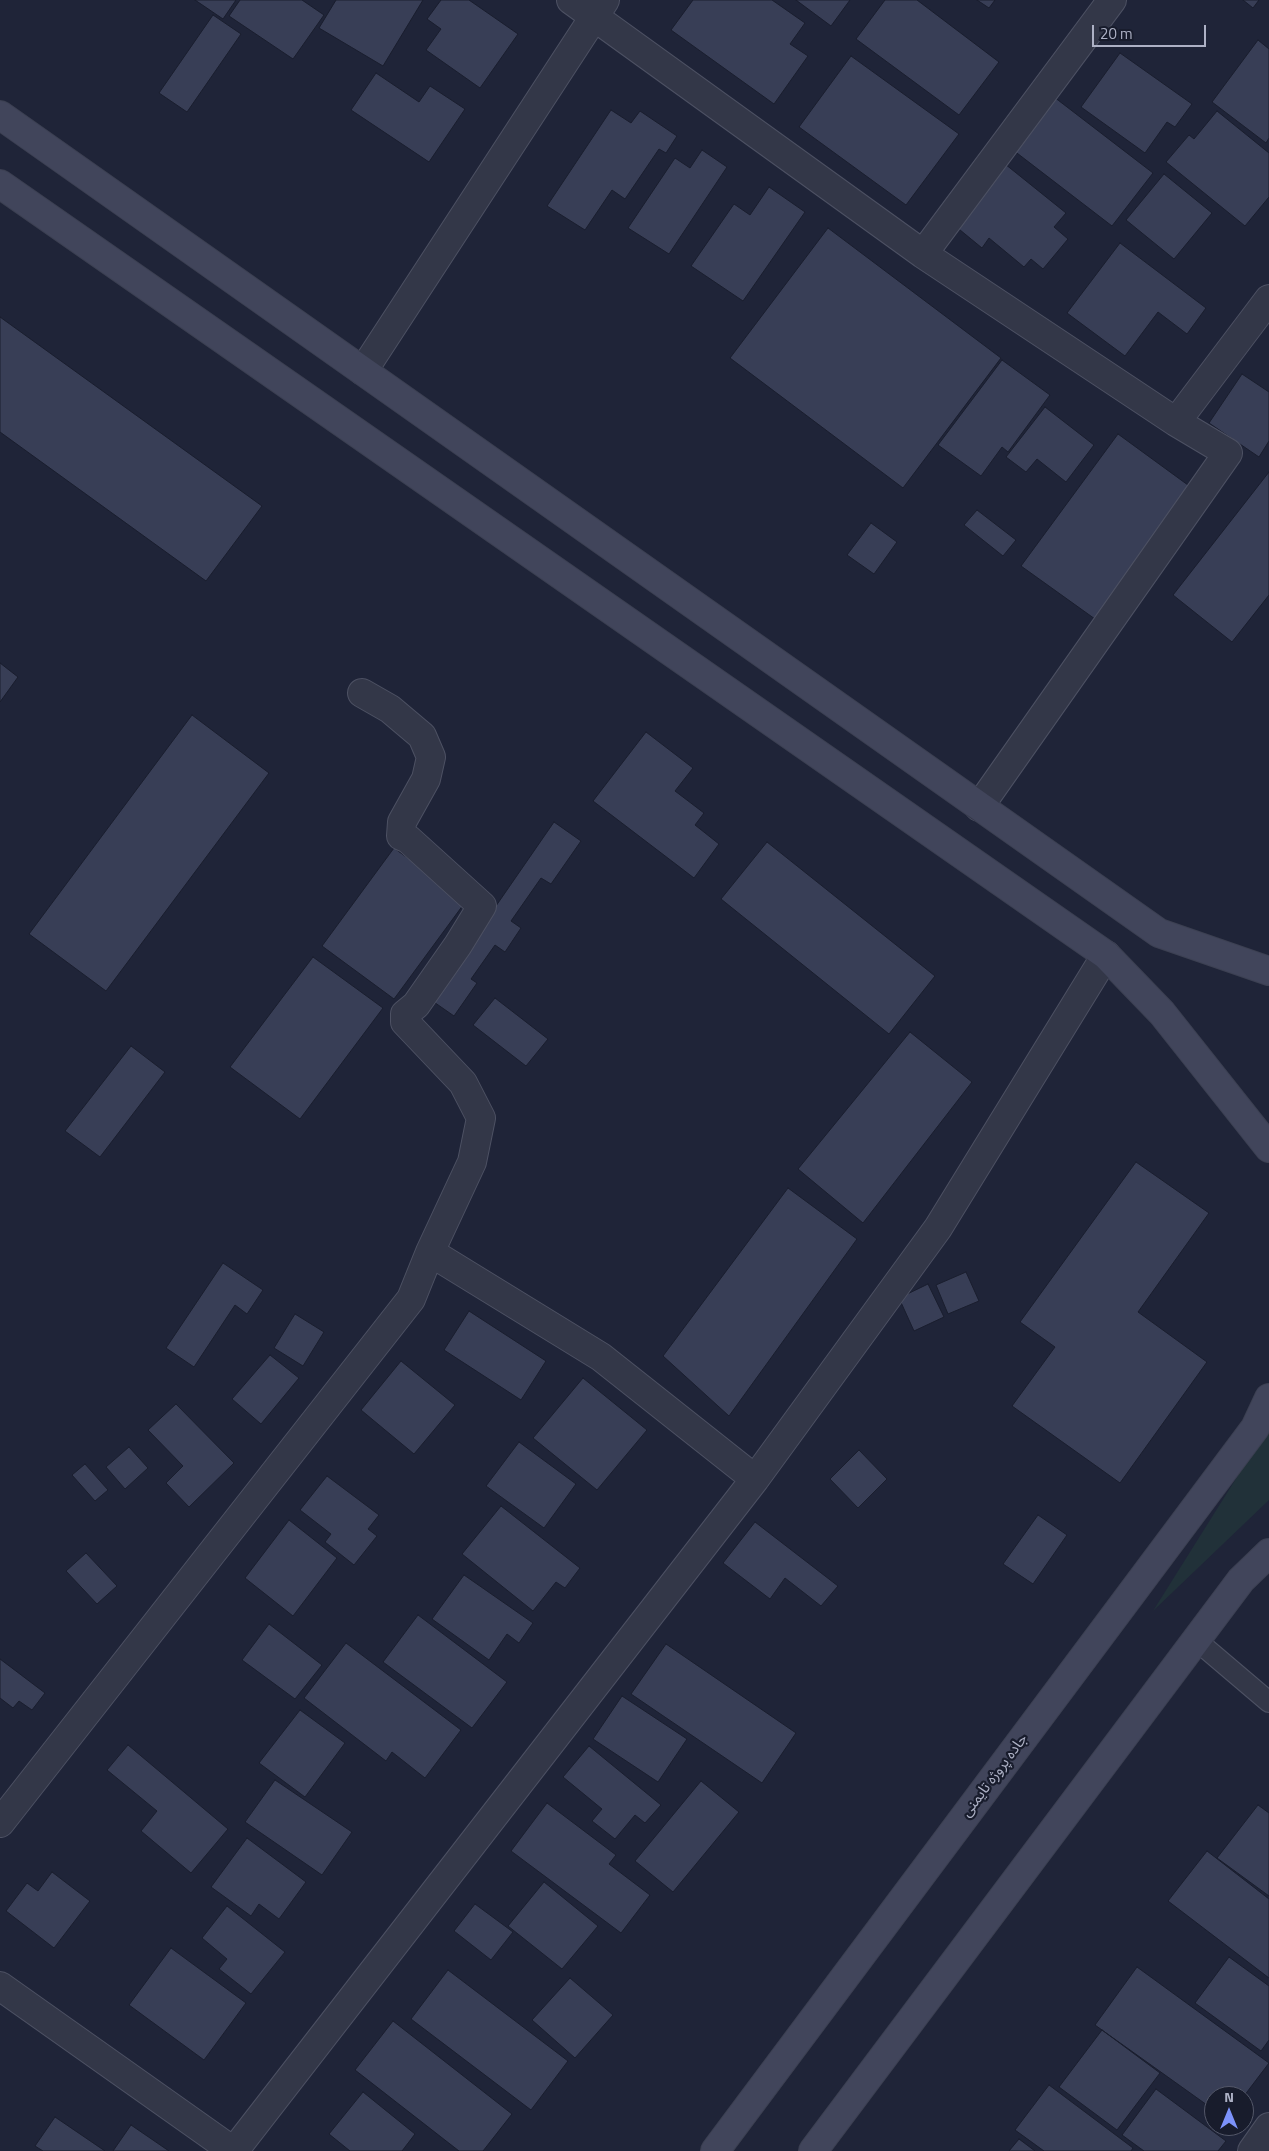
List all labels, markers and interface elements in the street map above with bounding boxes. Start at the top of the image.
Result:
scale bar [1094,15,1208,47]
text: 20 m [1100,22,1133,45]
street label: جاده پروژه تایمنی [958,1731,1032,1821]
north arrow [1204,2086,1254,2136]
text: N [1224,2086,1234,2107]

